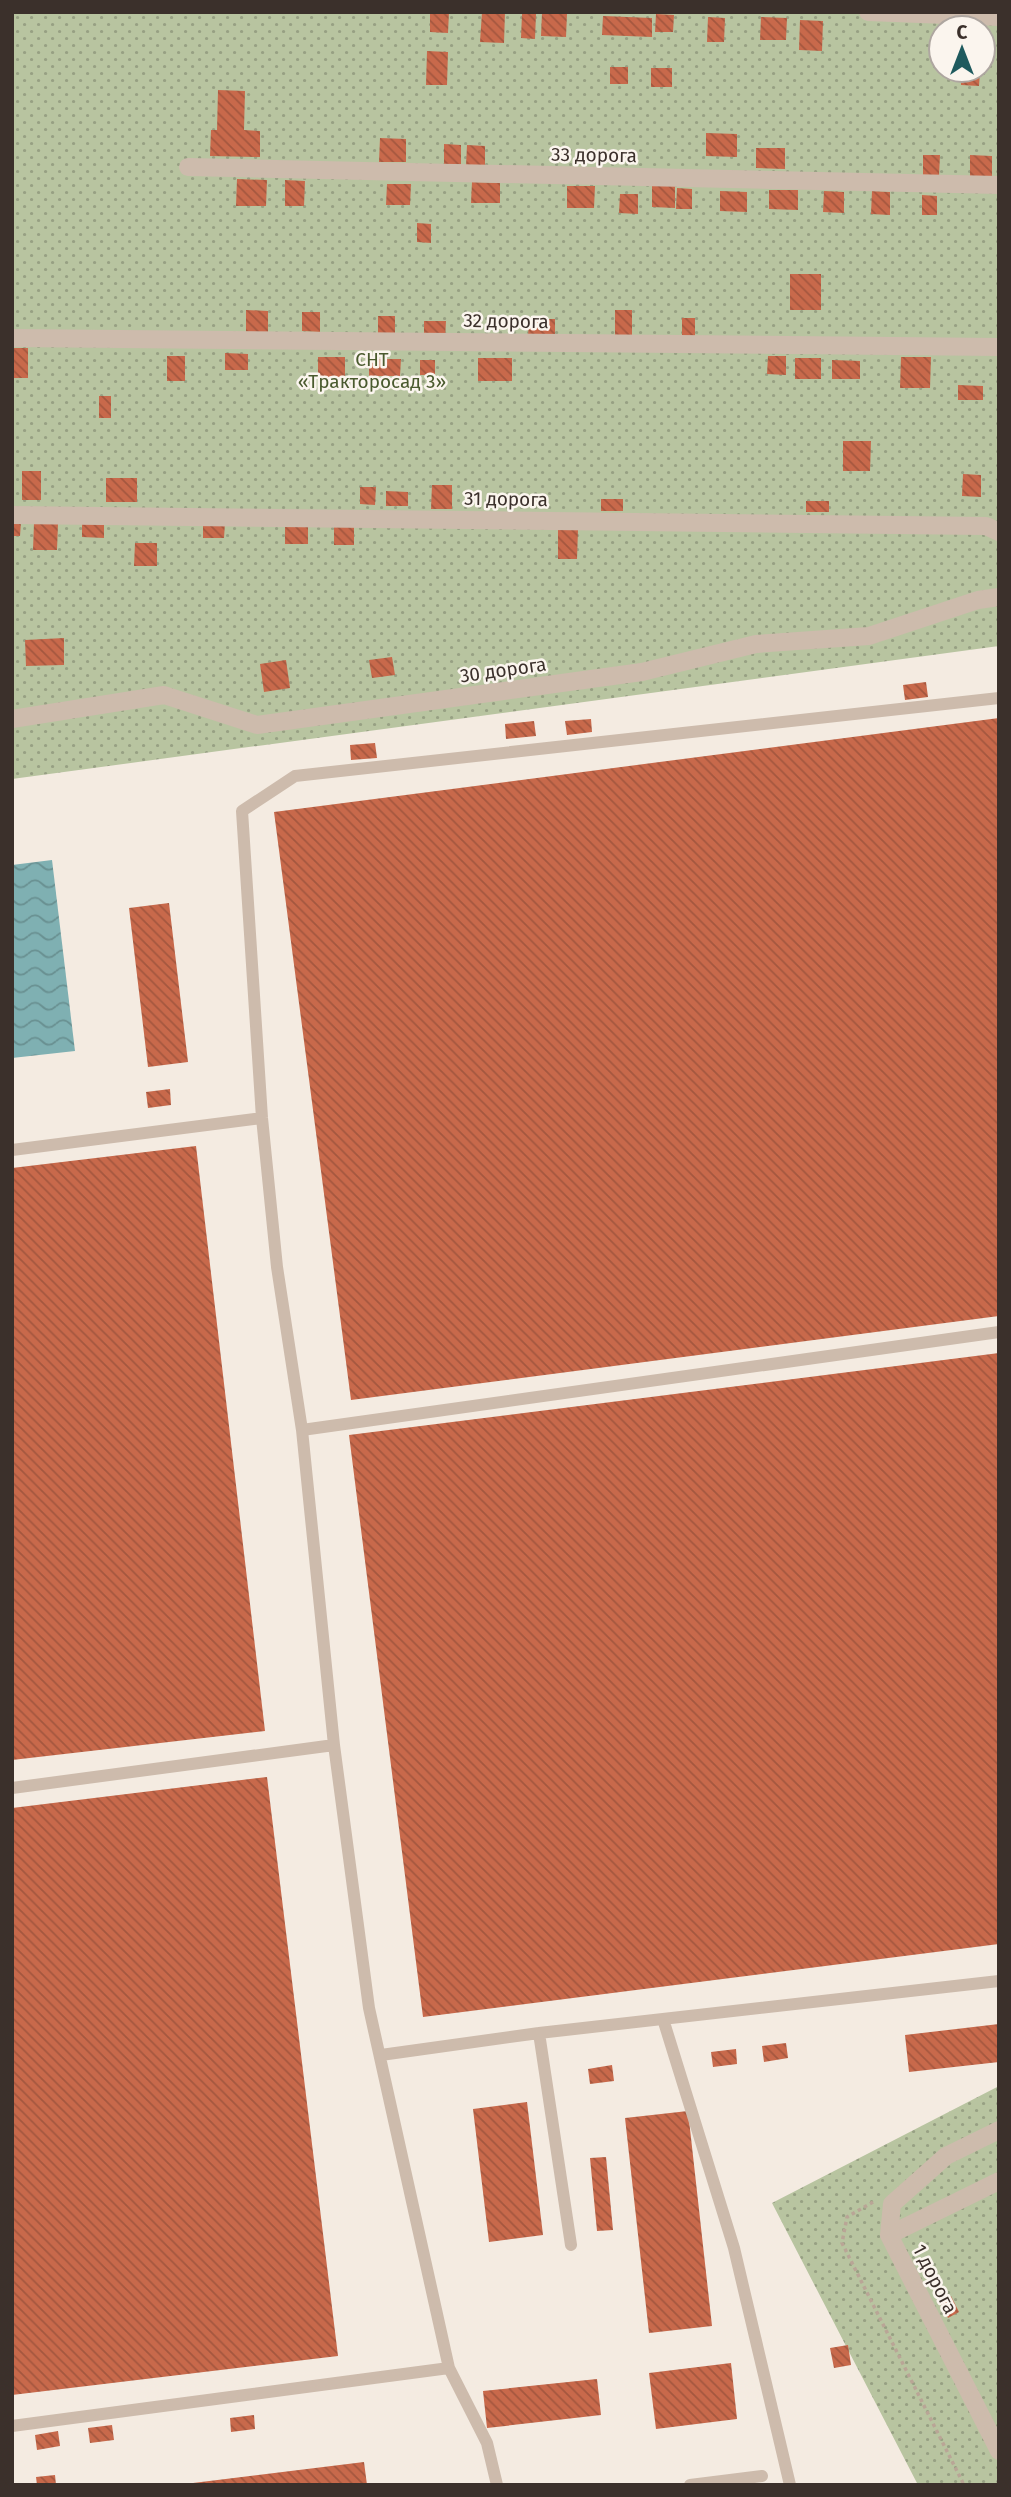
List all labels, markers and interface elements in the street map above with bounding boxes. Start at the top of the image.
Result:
north arrow [927,14,997,84]
text: С [957,21,968,44]
street label: 33 дорога [551,143,637,167]
street label: 32 дорога [463,309,549,333]
park label: СНТ «Тракторосад 3» [298,348,446,393]
street label: 31 дорога [464,487,548,511]
street label: 30 дорога [458,653,548,687]
street label: 1 дорога [908,2240,962,2318]

